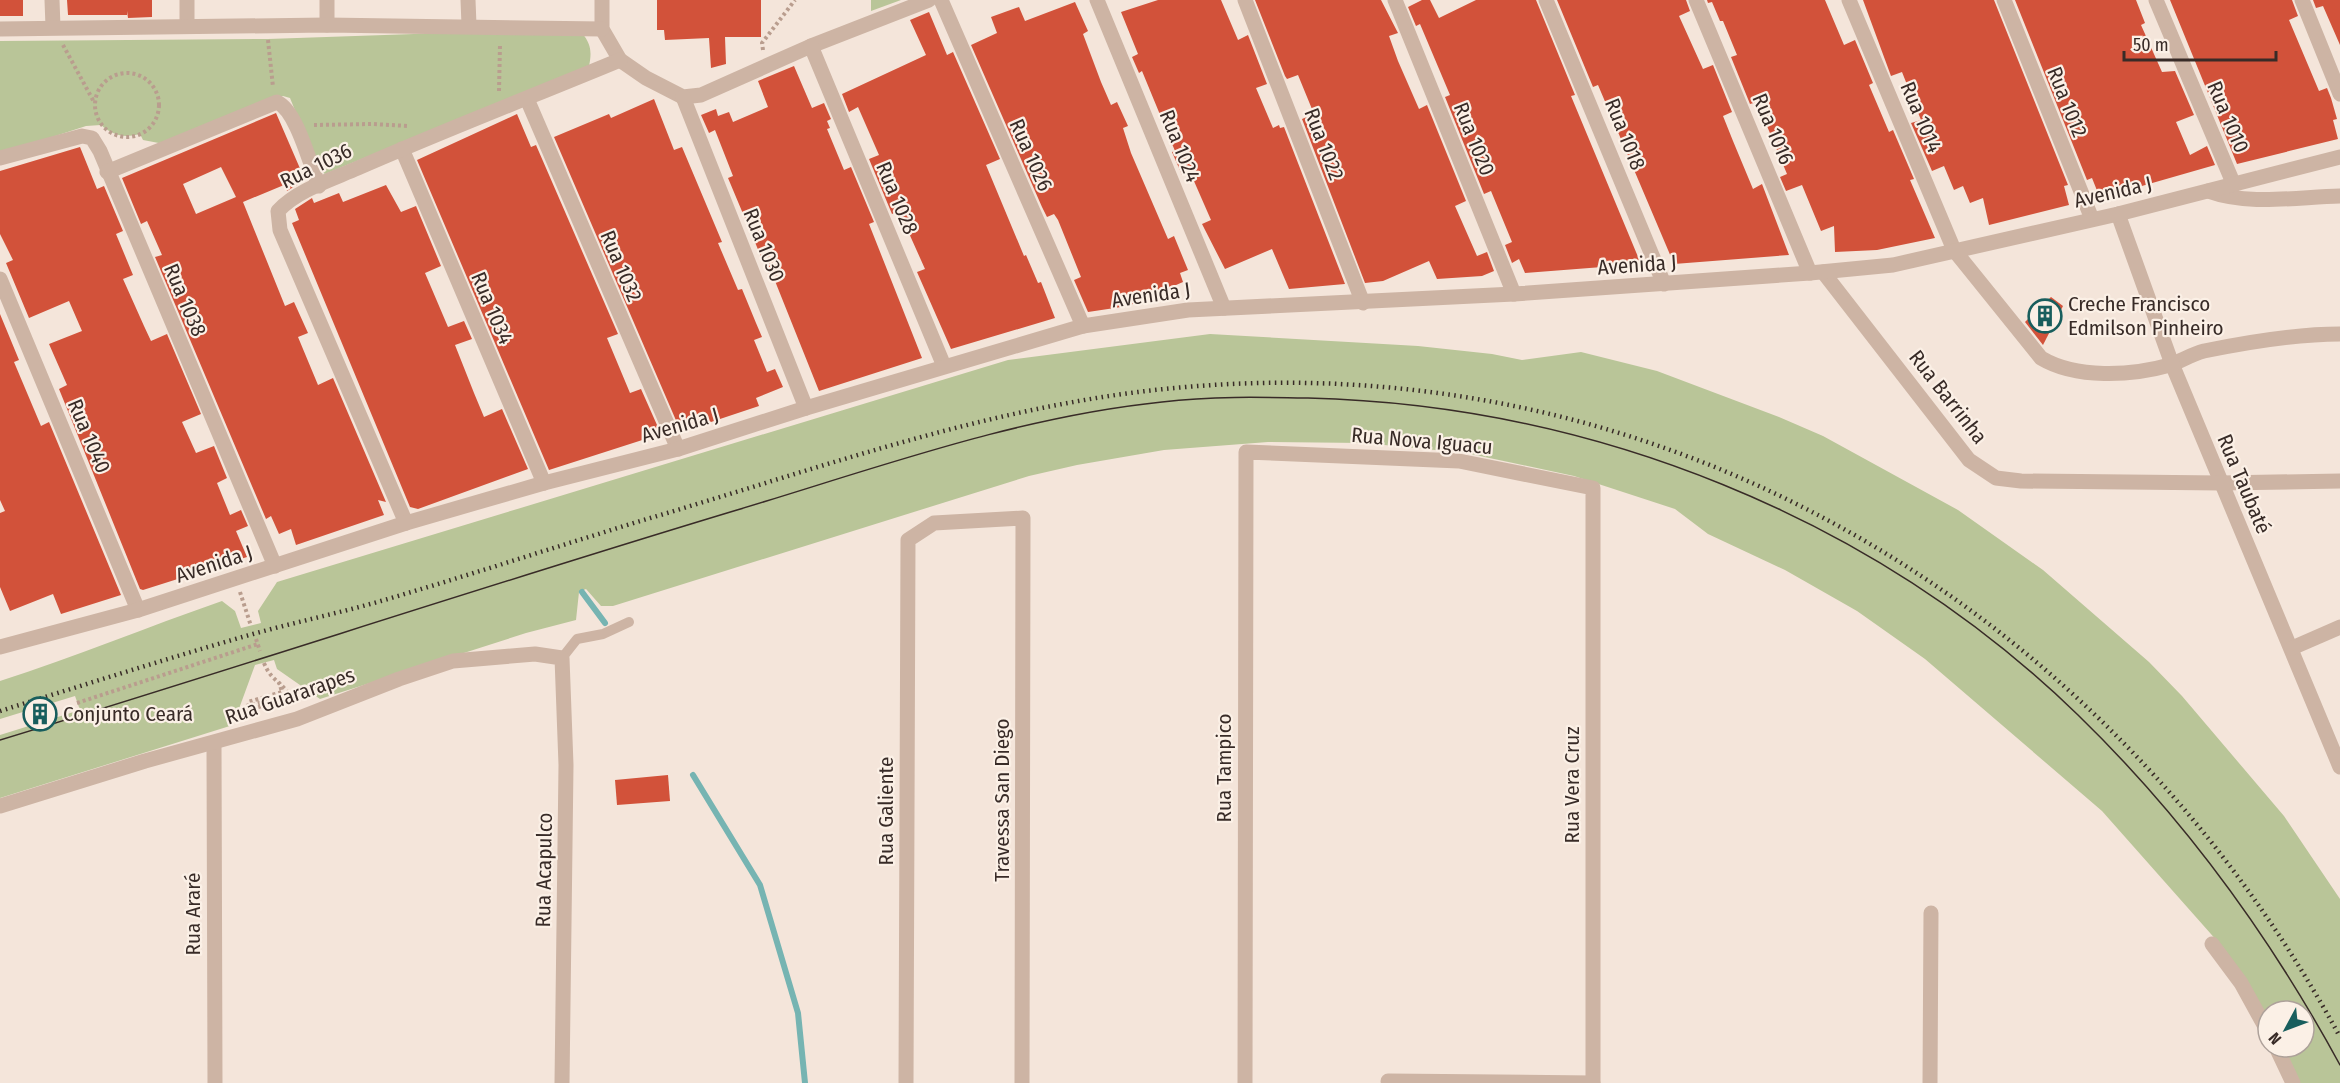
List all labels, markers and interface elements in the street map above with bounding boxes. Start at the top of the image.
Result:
scale bar [2124,24,2276,62]
text: 50 m [2133,34,2169,56]
street label: Rua 1012 [2041,63,2093,141]
street label: Rua 1010 [2201,77,2255,157]
street label: Rua 1014 [1894,78,1948,156]
street label: Rua 1016 [1746,89,1800,169]
street label: Rua 1018 [1599,94,1651,174]
street label: Rua 1020 [1448,99,1500,179]
street label: Rua 1022 [1298,104,1350,184]
street label: Rua 1024 [1154,106,1206,186]
street label: Rua 1026 [1004,115,1058,195]
street label: Rua 1036 [276,138,356,194]
street label: Rua 1028 [870,158,924,238]
street label: Avenida J [2071,170,2155,214]
street label: Rua 1030 [738,204,790,286]
street label: Rua 1032 [594,226,648,306]
street label: Avenida J [1597,249,1677,281]
street label: Rua 1038 [158,260,212,340]
street label: Rua 1034 [465,268,519,348]
street label: Avenida J [1110,277,1192,313]
place label: Creche Francisco Edmilson Pinheiro [2068,291,2224,341]
building icon: Creche Francisco Edmilson Pinheiro [2027,298,2063,334]
street label: Rua Barrinha [1903,345,1993,449]
street label: Rua 1040 [62,395,116,477]
street label: Avenida J [638,402,722,448]
street label: Rua Nova Iguacu [1350,422,1494,460]
street label: Rua Taubaté [2211,430,2277,538]
street label: Avenida J [172,539,256,589]
street label: Rua Guararapes [222,662,358,730]
building icon: Conjunto Ceará [22,696,58,732]
place label: Conjunto Ceará [63,701,193,727]
street label: Rua Tampico [1211,714,1237,822]
street label: Travessa San Diego [989,718,1015,882]
street label: Rua Vera Cruz [1559,726,1585,844]
street label: Rua Galiente [873,757,899,865]
street label: Rua Acapulco [530,812,558,928]
street label: Rua Araré [180,873,206,955]
north arrow [2256,999,2316,1059]
text: N [2265,1029,2285,1048]

